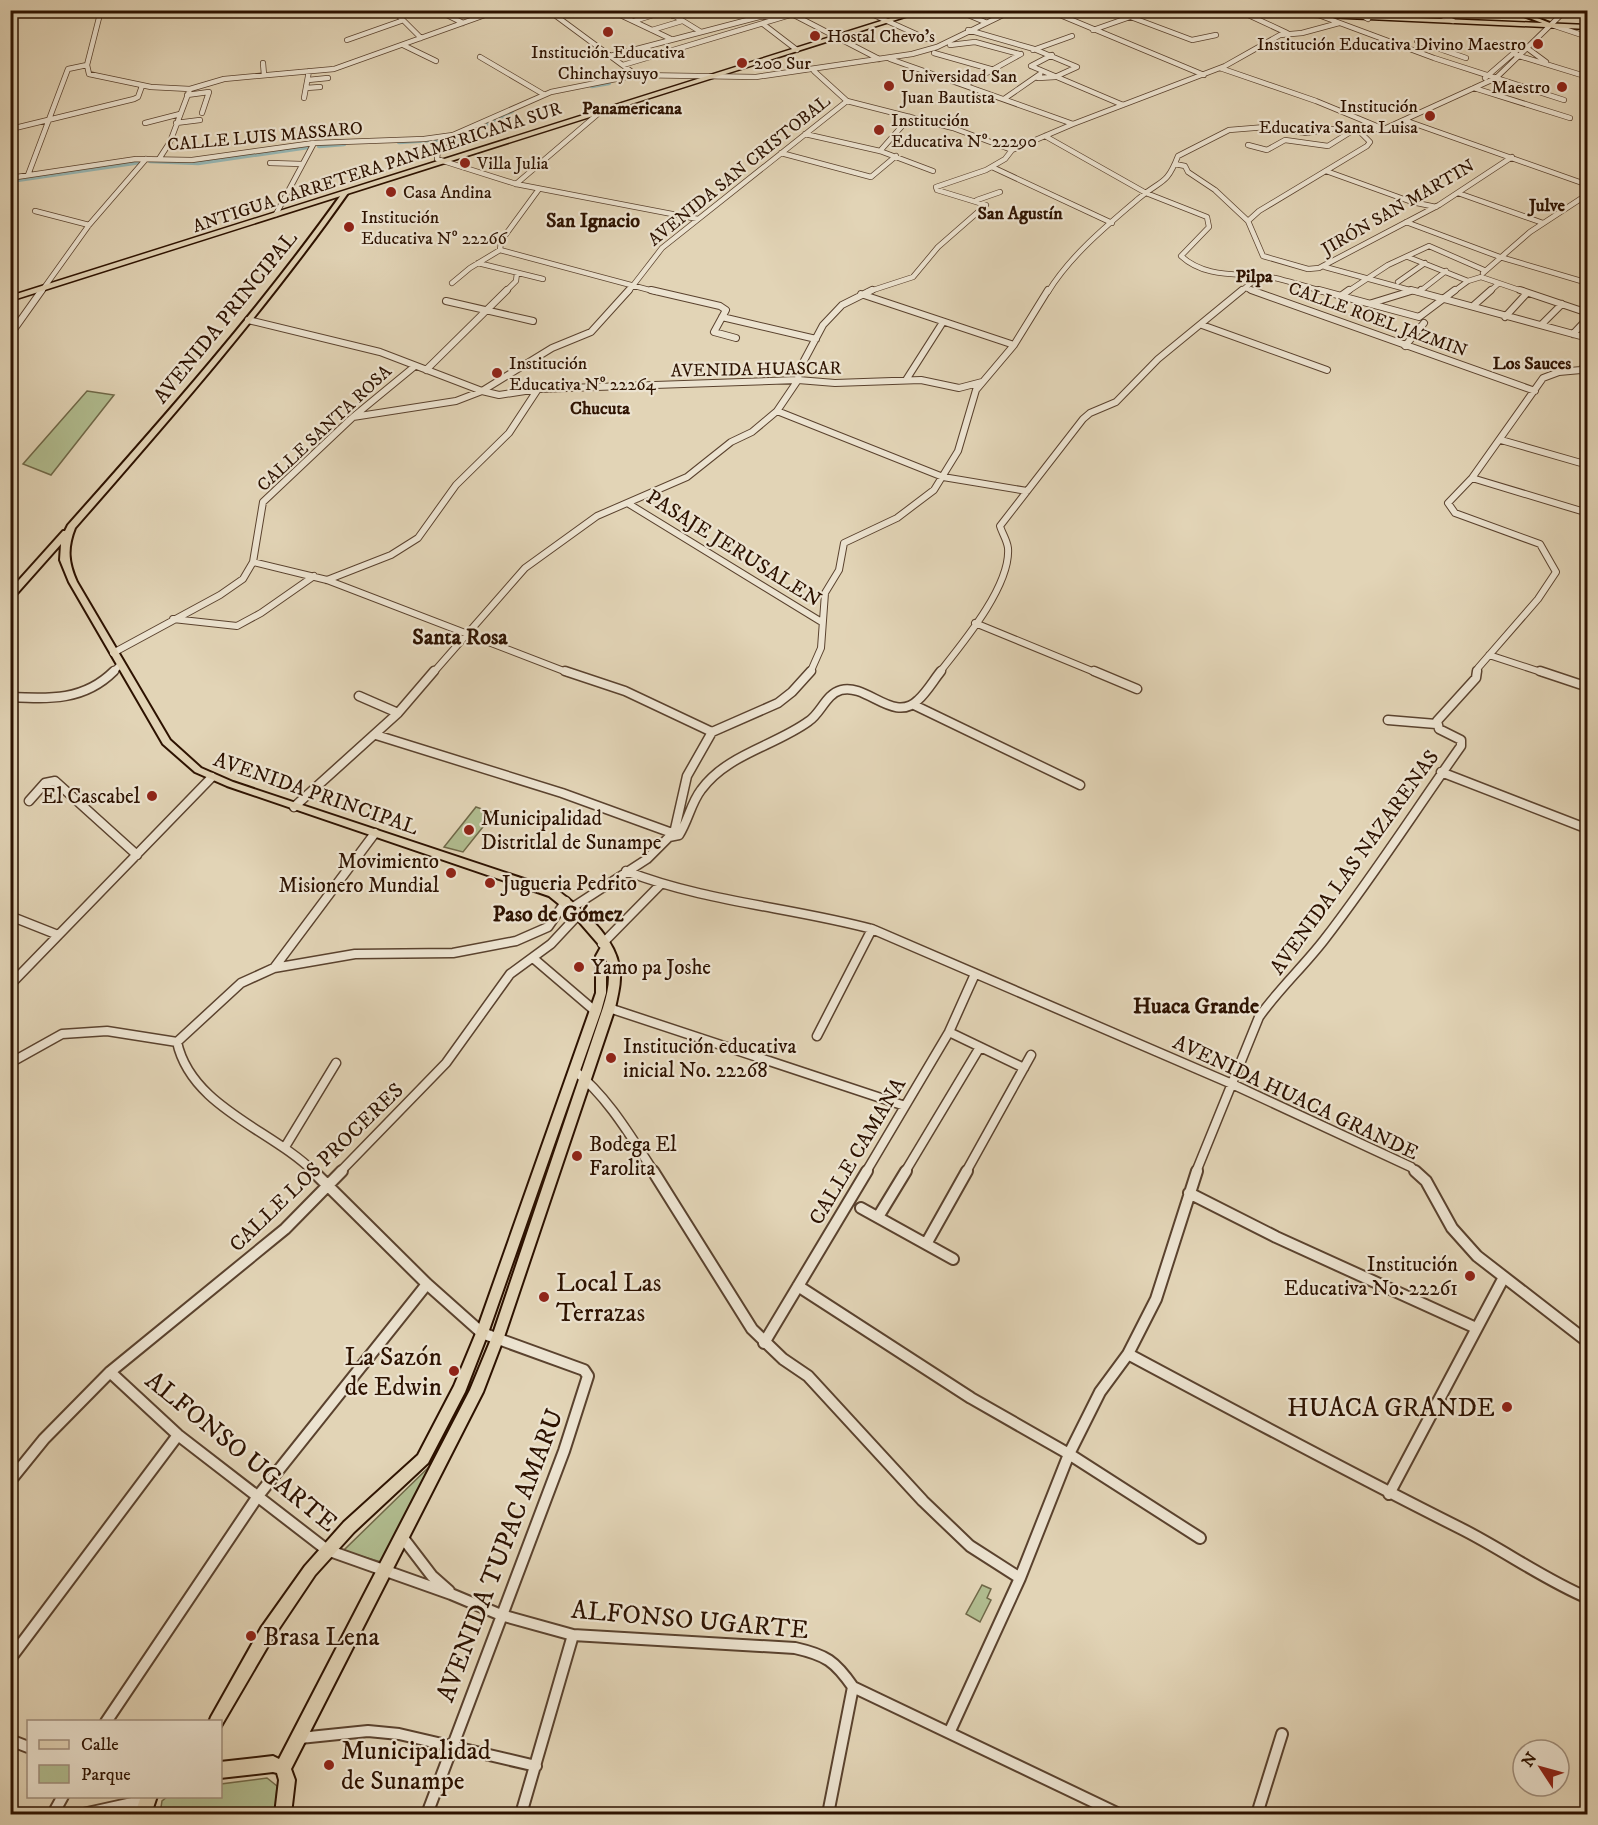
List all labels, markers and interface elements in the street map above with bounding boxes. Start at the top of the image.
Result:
marker: Institución Educativa Chinchaysuyo [601,25,615,39]
place label: Hostal Chevo's [827,26,935,48]
marker: Hostal Chevo's [808,29,822,43]
place label: Institución Educativa Divino Maestro [1257,34,1526,56]
marker: Institución Educativa Divino Maestro [1531,37,1545,51]
place label: Institución Educativa Chinchaysuyo [531,42,685,85]
place label: 200 Sur [754,53,811,75]
marker: 200 Sur [735,56,749,70]
place label: Universidad San Juan Bautista [899,66,1018,109]
place label: Maestro [1491,77,1550,99]
marker: Universidad San Juan Bautista [882,79,896,93]
marker: Maestro [1555,80,1569,94]
street label: AVENIDA SAN CRISTOBAL [644,90,835,251]
place label: Institución Educativa Santa Luisa [1259,96,1419,139]
street label: ANTIGUA CARRETERA PANAMERICANA SUR [190,98,564,238]
district label: Panamericana [582,98,682,120]
marker: Institución Educativa Santa Luisa [1423,109,1437,123]
place label: Institución Educativa Nº 22290 [891,110,1037,153]
street label: CALLE LUIS MASSARO [166,117,364,157]
marker: Institución Educativa Nº 22290 [872,123,886,137]
place label: Villa Julia [476,153,549,175]
street label: JIRÓN SAN MARTIN [1316,155,1479,262]
marker: Villa Julia [458,156,472,170]
place label: Casa Andina [403,182,492,204]
marker: Casa Andina [384,185,398,199]
district label: Julve [1527,195,1566,217]
district label: San Agustín [977,203,1063,225]
place label: Institución Educativa Nº 22266 [361,207,508,250]
district label: San Ignacio [546,209,640,234]
marker: Institución Educativa Nº 22266 [342,220,356,234]
street label: AVENIDA PRINCIPAL [148,226,303,409]
district label: Pilpa [1235,266,1273,288]
street label: CALLE ROEL JAZMIN [1285,277,1470,363]
place label: Institución Educativa Nº 22264 [509,353,657,396]
district label: Los Sauces [1493,353,1571,375]
street label: AVENIDA HUASCAR [670,358,842,382]
street label: CALLE SANTA ROSA [253,360,397,497]
marker: Institución Educativa Nº 22264 [490,366,504,380]
district label: Chucuta [570,398,630,420]
street label: PASAJE JERUSALEN [641,484,826,613]
district label: Santa Rosa [412,624,508,651]
street label: AVENIDA LAS NAZARENAS [1265,745,1445,980]
street label: AVENIDA PRINCIPAL [210,747,421,841]
place label: El Cascabel [42,784,141,810]
marker: El Cascabel [145,789,159,803]
place label: Municipalidad Distritlal de Sunampe [481,806,662,856]
marker: Municipalidad Distritlal de Sunampe [462,823,476,837]
place label: Movimiento Misionero Mundial [279,849,440,899]
marker: Movimiento Misionero Mundial [444,866,458,880]
place label: Jugueria Pedrito [500,871,637,897]
marker: Jugueria Pedrito [483,876,497,890]
district label: Paso de Gómez [493,901,624,928]
place label: Yamo pa Joshe [591,955,711,981]
marker: Yamo pa Joshe [572,960,586,974]
district label: Huaca Grande [1133,993,1259,1020]
street label: AVENIDA HUACA GRANDE [1169,1029,1423,1166]
place label: Institución educativa inicial No. 22268 [623,1034,796,1084]
marker: Institución educativa inicial No. 22268 [604,1051,618,1065]
street label: CALLE CAMANA [804,1073,912,1230]
street label: CALLE LOS PROCERES [224,1078,409,1258]
place label: Bodega El Farolita [589,1132,677,1182]
marker: Bodega El Farolita [570,1149,584,1163]
place label: Institución Educativa No. 22261 [1284,1252,1458,1302]
place label: Local Las Terrazas [556,1267,661,1330]
marker: Institución Educativa No. 22261 [1463,1269,1477,1283]
marker: Local Las Terrazas [537,1290,551,1304]
place label: La Sazón de Edwin [344,1341,442,1404]
street label: ALFONSO UGARTE [138,1364,344,1540]
marker: La Sazón de Edwin [447,1364,461,1378]
place label: HUACA GRANDE [1287,1392,1495,1425]
marker: HUACA GRANDE [1500,1400,1514,1414]
street label: AVENIDA TUPAC AMARU [429,1404,572,1707]
street label: ALFONSO UGARTE [570,1594,810,1647]
place label: Brasa Lena [263,1621,379,1654]
marker: Brasa Lena [244,1629,258,1643]
legend [27,1720,222,1798]
text: Calle [81,1734,119,1756]
place label: Municipalidad de Sunampe [341,1735,491,1798]
north arrow [1511,1738,1571,1798]
text: N [1518,1749,1542,1771]
marker: Municipalidad de Sunampe [322,1758,336,1772]
text: Parque [81,1764,131,1786]

